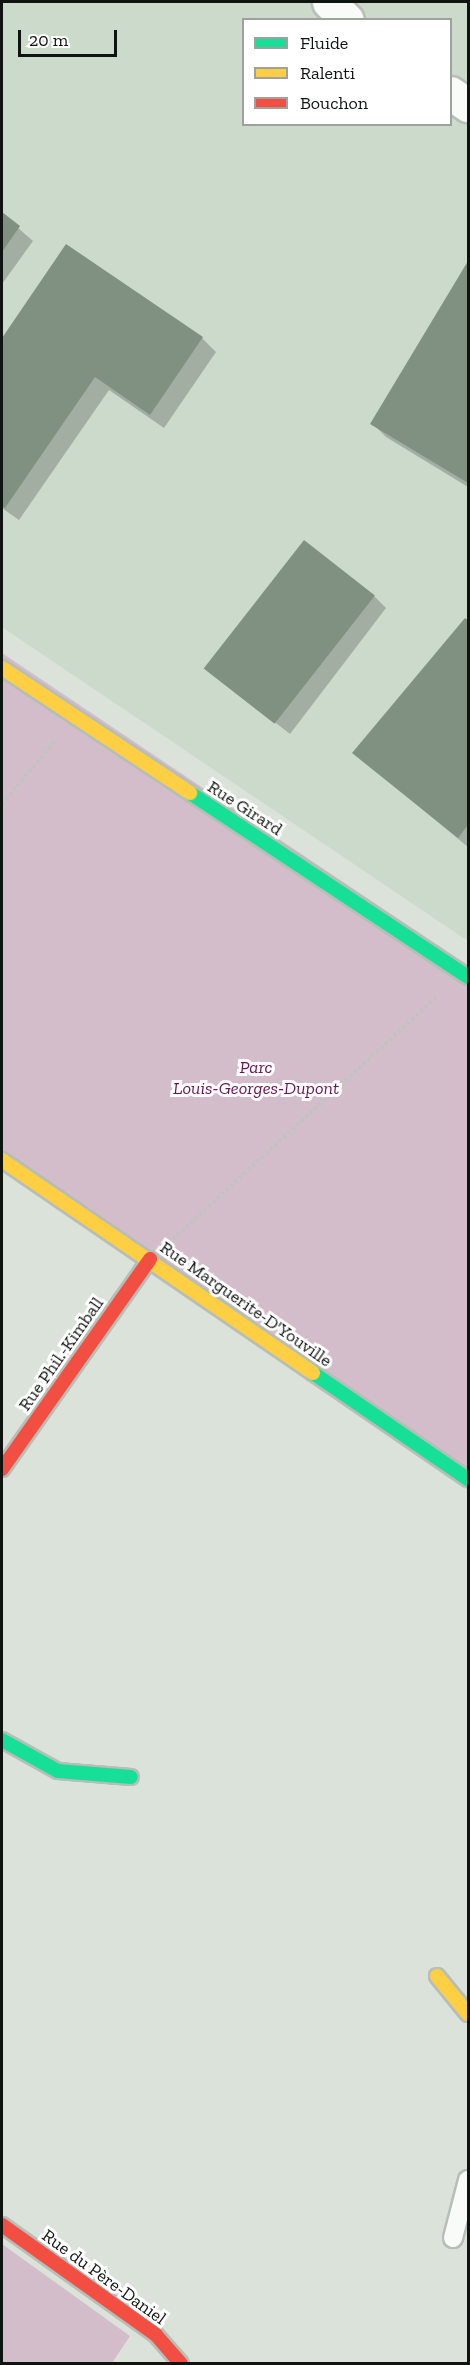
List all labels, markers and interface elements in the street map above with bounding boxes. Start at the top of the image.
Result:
scale bar [21,18,120,56]
legend [242,18,452,126]
text: 20 m [29,29,68,51]
text: Fluide [300,32,348,54]
text: Ralenti [300,62,355,84]
text: Bouchon [300,92,368,114]
street label: Rue Girard [204,776,286,840]
park label: Parc Louis-Georges-Dupont [173,1057,339,1100]
street label: Rue Marguerite-D'Youville [156,1236,336,1372]
street label: Rue Phil.-Kimball [14,1293,108,1415]
street label: Rue du Père-Daniel [38,2225,170,2329]

